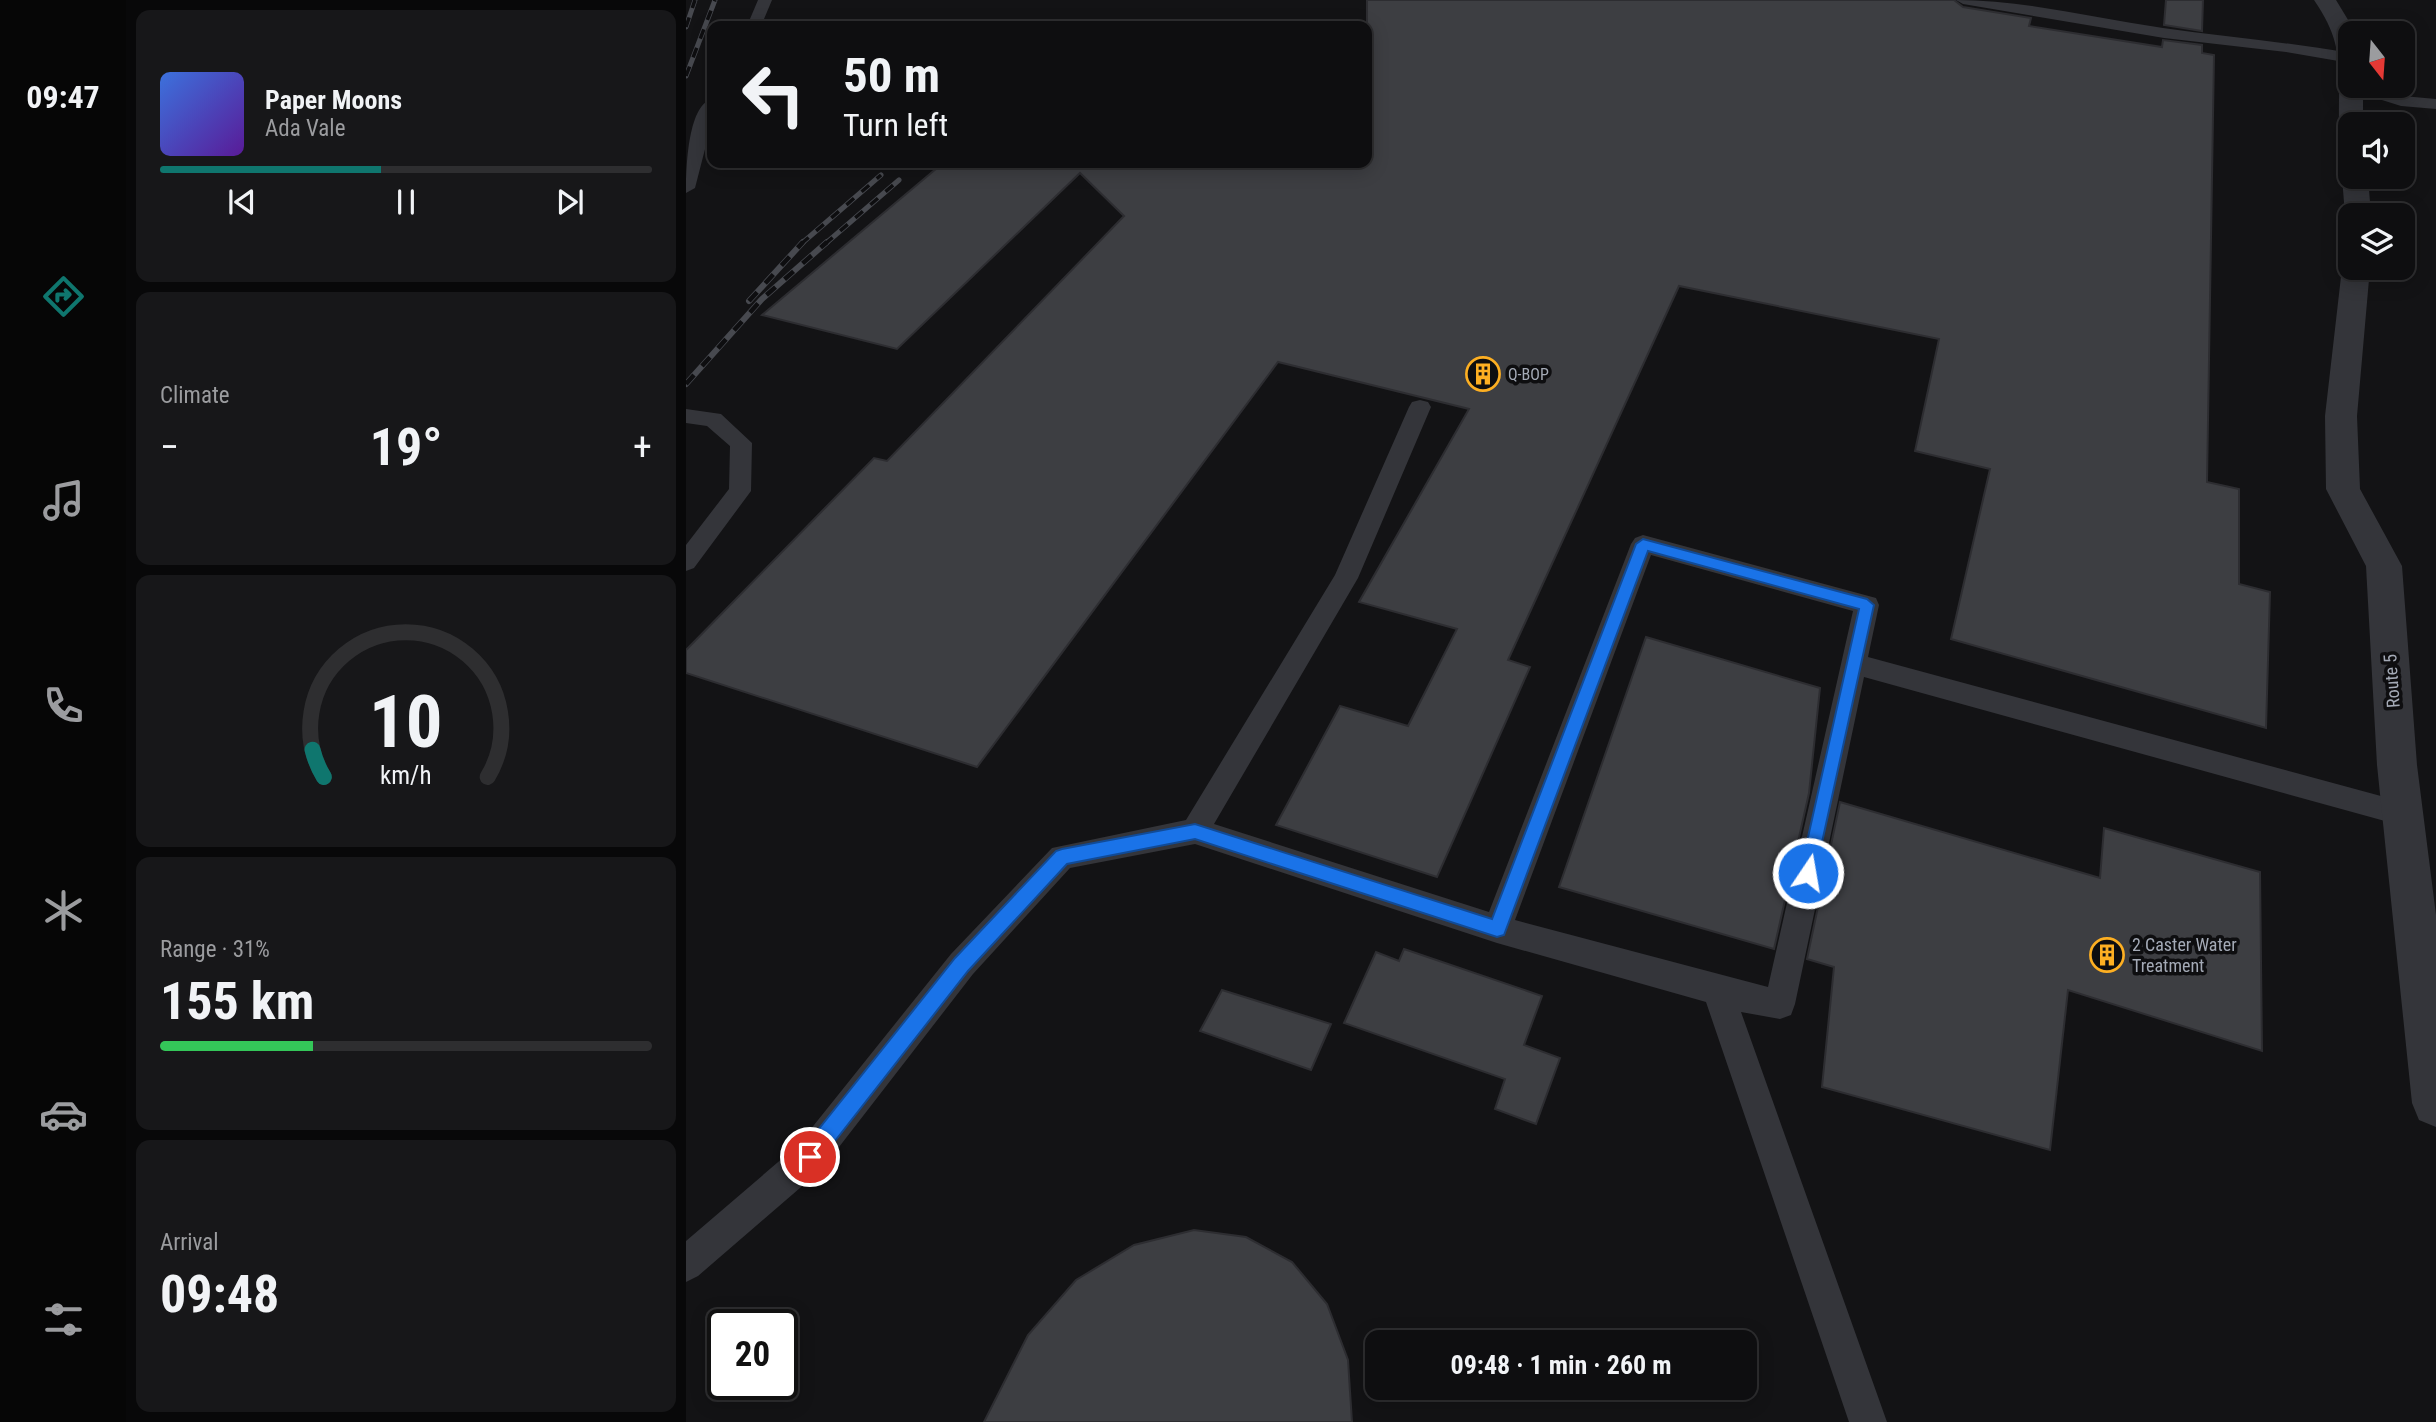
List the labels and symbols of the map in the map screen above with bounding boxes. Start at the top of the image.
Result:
north arrow [2338,21,2415,98]
building icon: Q-BOP [1464,355,1502,393]
place label: Q-BOP [1508,365,1549,384]
street label: Route 5 [2379,653,2404,709]
position arrow [1771,836,1845,910]
place label: 2 Caster Water Treatment [2132,934,2237,976]
building icon: 2 Caster Water Treatment [2088,936,2126,974]
pin [780,1127,840,1187]
speed limit sign: 20 [707,1309,798,1400]

